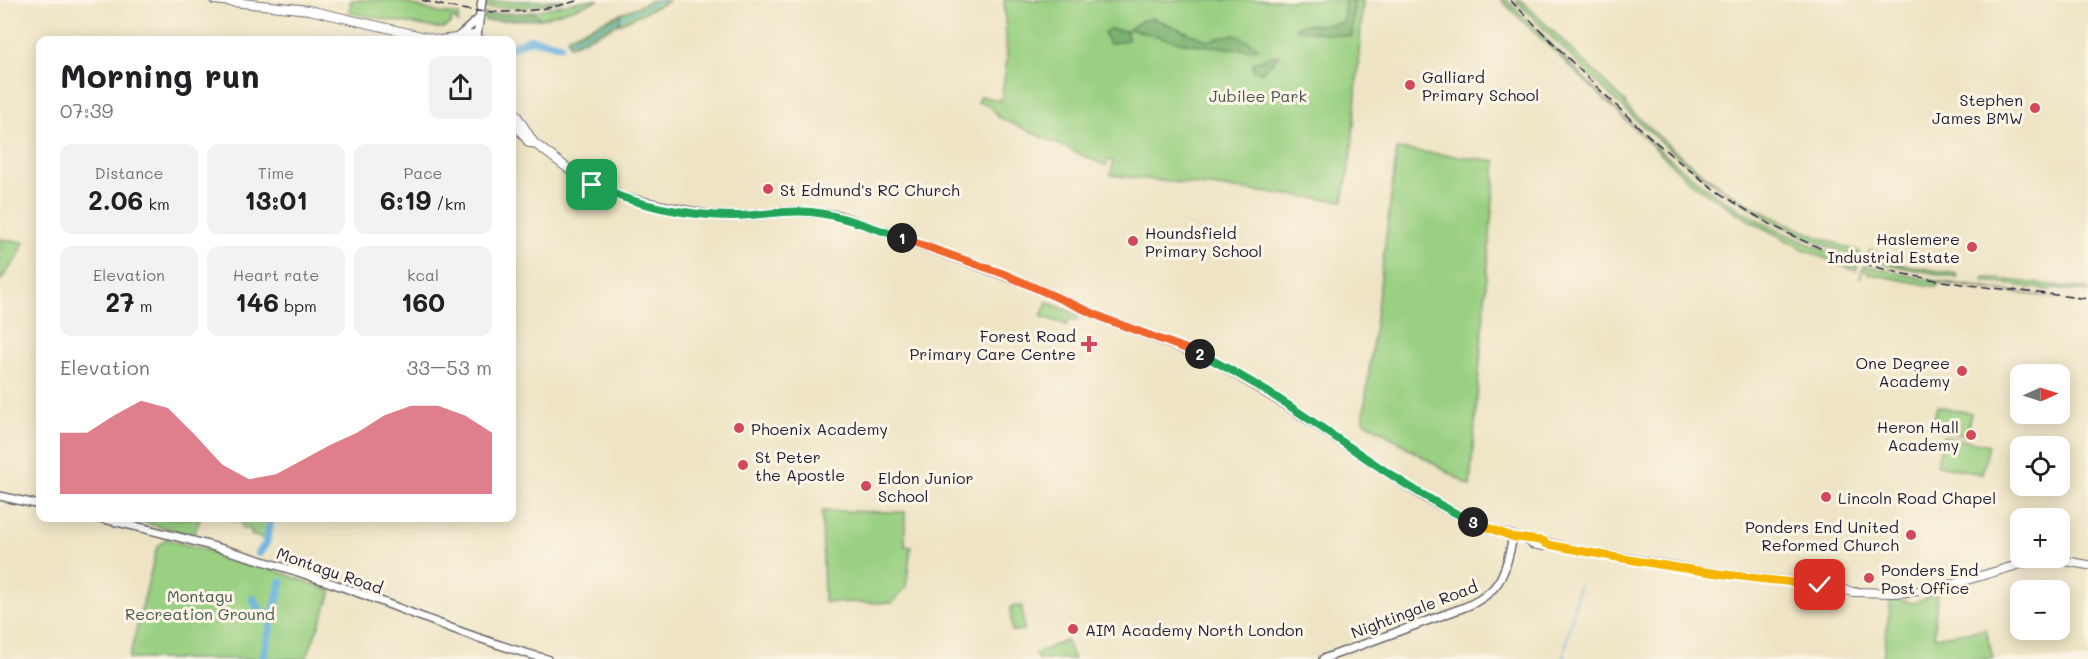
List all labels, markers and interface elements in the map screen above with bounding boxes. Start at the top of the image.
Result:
text: Morning run [60,53,260,96]
button: share [429,56,492,119]
place label: Galliard Primary School [1422,66,1539,105]
marker: Galliard Primary School [1403,78,1417,92]
park label: Jubilee Park [1209,85,1307,106]
place label: Stephen James BMW [1932,89,2023,128]
text: 07:39 [60,97,113,123]
marker: Stephen James BMW [2028,101,2042,115]
pin [566,159,617,210]
text: Distance [95,162,163,183]
text: Time [258,162,294,183]
text: Pace [403,162,443,183]
icon: arrive [575,168,608,201]
place label: St Edmund's RC Church [780,179,960,200]
marker: St Edmund's RC Church [761,182,775,196]
text: 2.06 [88,183,143,217]
text: 13:01 [244,183,308,217]
text: 6:19 [380,183,431,217]
text: km [143,193,170,214]
text: /km [431,193,466,214]
place label: Houndsfield Primary School [1145,222,1262,261]
pin: 1 [887,223,917,253]
text: 1 [898,227,906,248]
place label: Haslemere Industrial Estate [1827,228,1960,267]
marker: Houndsfield Primary School [1126,234,1140,248]
marker: Haslemere Industrial Estate [1965,240,1979,254]
text: Elevation [93,264,165,285]
text: Heart rate [233,264,319,285]
text: kcal [407,264,439,285]
text: 27 [106,285,135,319]
text: 146 [235,285,279,319]
text: 160 [401,285,445,319]
text: m [135,295,152,316]
text: bpm [279,295,317,316]
place label: Forest Road Primary Care Centre [909,325,1076,364]
marker: Forest Road Primary Care Centre [1080,335,1098,353]
pin: 2 [1185,339,1215,369]
text: 2 [1196,343,1204,364]
place label: One Degree Academy [1855,352,1950,391]
text: Elevation [60,354,150,380]
text: 33–53 m [406,354,492,380]
marker: One Degree Academy [1955,364,1969,378]
north arrow [2010,364,2070,424]
map controls [2010,364,2070,640]
place label: Heron Hall Academy [1877,416,1959,455]
place label: Phoenix Academy [751,418,888,439]
marker: Phoenix Academy [732,421,746,435]
marker: Heron Hall Academy [1964,428,1978,442]
button: locate [2010,436,2070,496]
place label: St Peter the Apostle [755,446,845,485]
marker: St Peter the Apostle [736,458,750,472]
place label: Eldon Junior School [878,467,974,506]
marker: Eldon Junior School [859,479,873,493]
place label: Lincoln Road Chapel [1838,487,1996,508]
marker: Lincoln Road Chapel [1819,490,1833,504]
pin: 3 [1458,507,1488,537]
button: + [2010,508,2070,568]
text: 3 [1468,511,1478,532]
place label: Ponders End United Reformed Church [1745,516,1899,555]
marker: Ponders End United Reformed Church [1904,528,1918,542]
street label: Montagu Road [274,542,386,598]
pin [1794,559,1845,610]
place label: Ponders End Post Office [1881,559,1978,598]
icon: check [1803,568,1836,601]
marker: Ponders End Post Office [1862,571,1876,585]
street label: Nightingale Road [1348,575,1480,643]
button: − [2010,580,2070,640]
park label: Montagu Recreation Ground [125,585,275,624]
place label: AIM Academy North London [1085,619,1303,640]
marker: AIM Academy North London [1066,622,1080,636]

